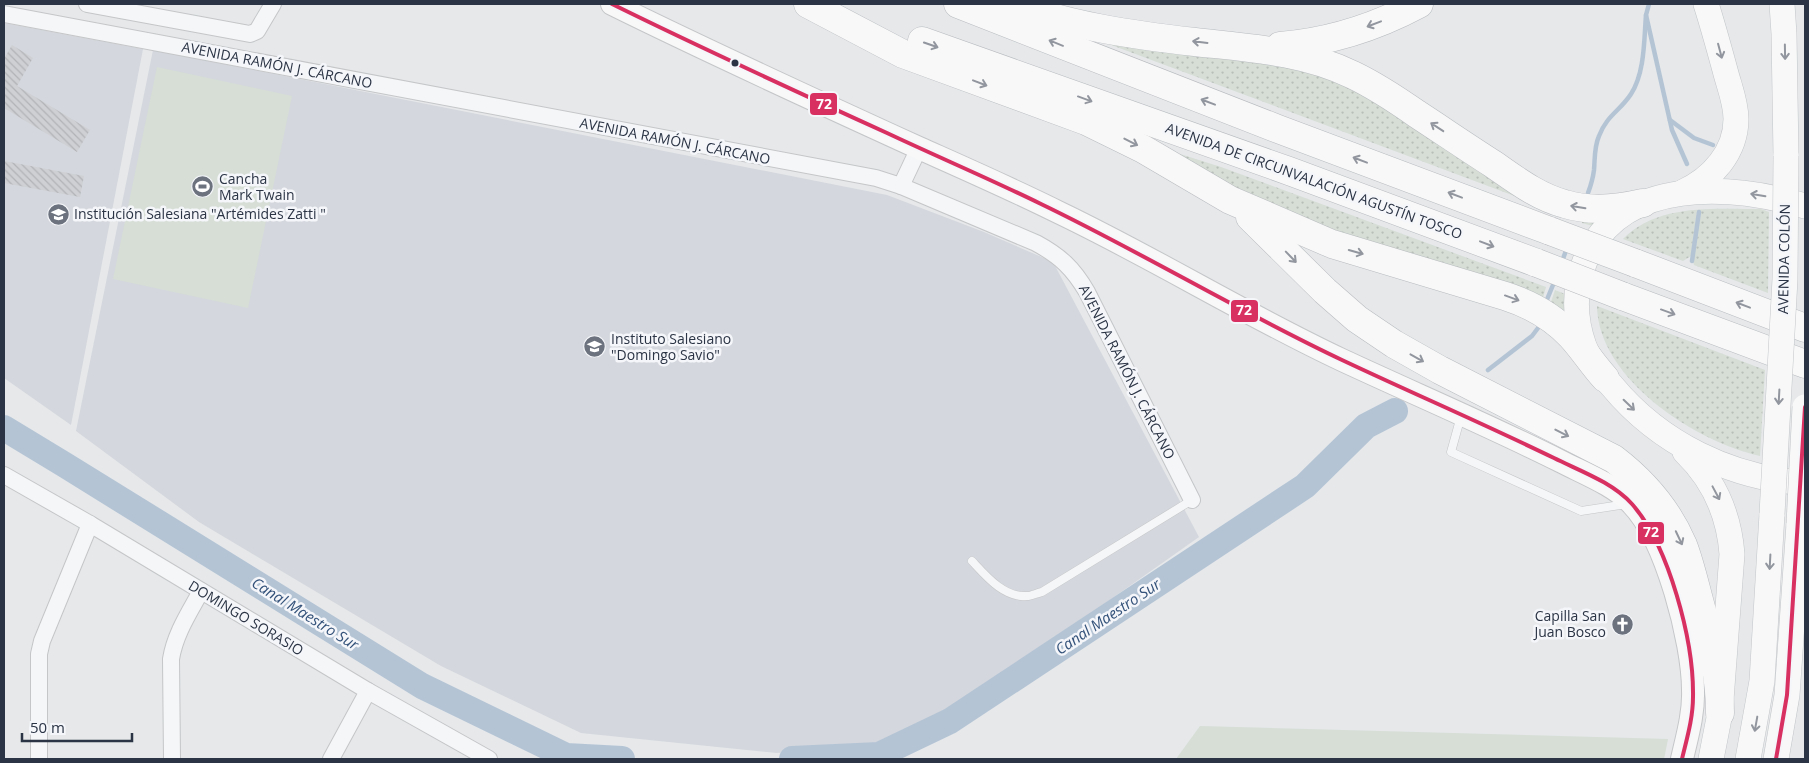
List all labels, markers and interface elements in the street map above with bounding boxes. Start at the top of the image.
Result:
one-way arrow [1367,20,1382,29]
street label: AVENIDA RAMÓN J. CÁRCANO [180,37,374,92]
one-way arrow [1193,37,1209,47]
one-way arrow [1049,38,1065,47]
one-way arrow [923,40,939,50]
one-way arrow [1715,42,1725,58]
one-way arrow [1780,44,1789,60]
unlabelled marker [730,58,740,68]
one-way arrow [971,79,987,88]
line badge: 72 [809,92,838,116]
text: 72 [816,94,832,113]
one-way arrow [1076,95,1092,104]
one-way arrow [1201,97,1216,106]
street label: AVENIDA RAMÓN J. CÁRCANO [578,113,772,168]
street label: AVENIDA DE CIRCUNVALACIÓN AGUSTÍN TOSCO [1163,118,1465,243]
one-way arrow [1431,122,1445,132]
one-way arrow [1123,137,1138,147]
one-way arrow [1353,154,1368,164]
place label: Cancha Mark Twain [219,169,295,204]
sports icon: Cancha Mark Twain [191,175,215,199]
one-way arrow [1448,190,1463,200]
one-way arrow [1750,190,1766,200]
one-way arrow [1570,201,1586,211]
school or university icon: Institución Salesiana "Artémides Zatti " [46,202,70,226]
place label: Institución Salesiana "Artémides Zatti " [74,204,326,223]
street label: AVENIDA COLÓN [1773,204,1794,314]
one-way arrow [1479,240,1494,249]
one-way arrow [1347,247,1363,257]
one-way arrow [1285,250,1297,263]
street label: AVENIDA RAMÓN J. CÁRCANO [1075,281,1180,462]
one-way arrow [1503,294,1519,303]
line badge: 72 [1230,299,1259,323]
text: 72 [1236,300,1252,319]
one-way arrow [1736,300,1751,309]
one-way arrow [1660,308,1675,317]
place label: Instituto Salesiano "Domingo Savio" [611,329,731,364]
school or university icon: Instituto Salesiano "Domingo Savio" [583,335,607,359]
one-way arrow [1410,353,1425,363]
one-way arrow [1775,389,1784,405]
one-way arrow [1623,399,1635,411]
one-way arrow [1554,429,1569,438]
one-way arrow [1711,486,1721,500]
line badge: 72 [1637,521,1665,545]
text: 72 [1643,522,1659,541]
one-way arrow [1675,530,1685,545]
one-way arrow [1765,554,1774,570]
water label: Canal Maestro Sur [248,572,364,655]
water label: Canal Maestro Sur [1051,573,1165,659]
street label: DOMINGO SORASIO [185,576,308,660]
place label: Capilla San Juan Bosco [1532,606,1606,641]
church icon: Capilla San Juan Bosco [1610,612,1634,636]
scale bar [22,710,132,742]
one-way arrow [1750,716,1760,732]
text: 50 m [30,717,65,737]

